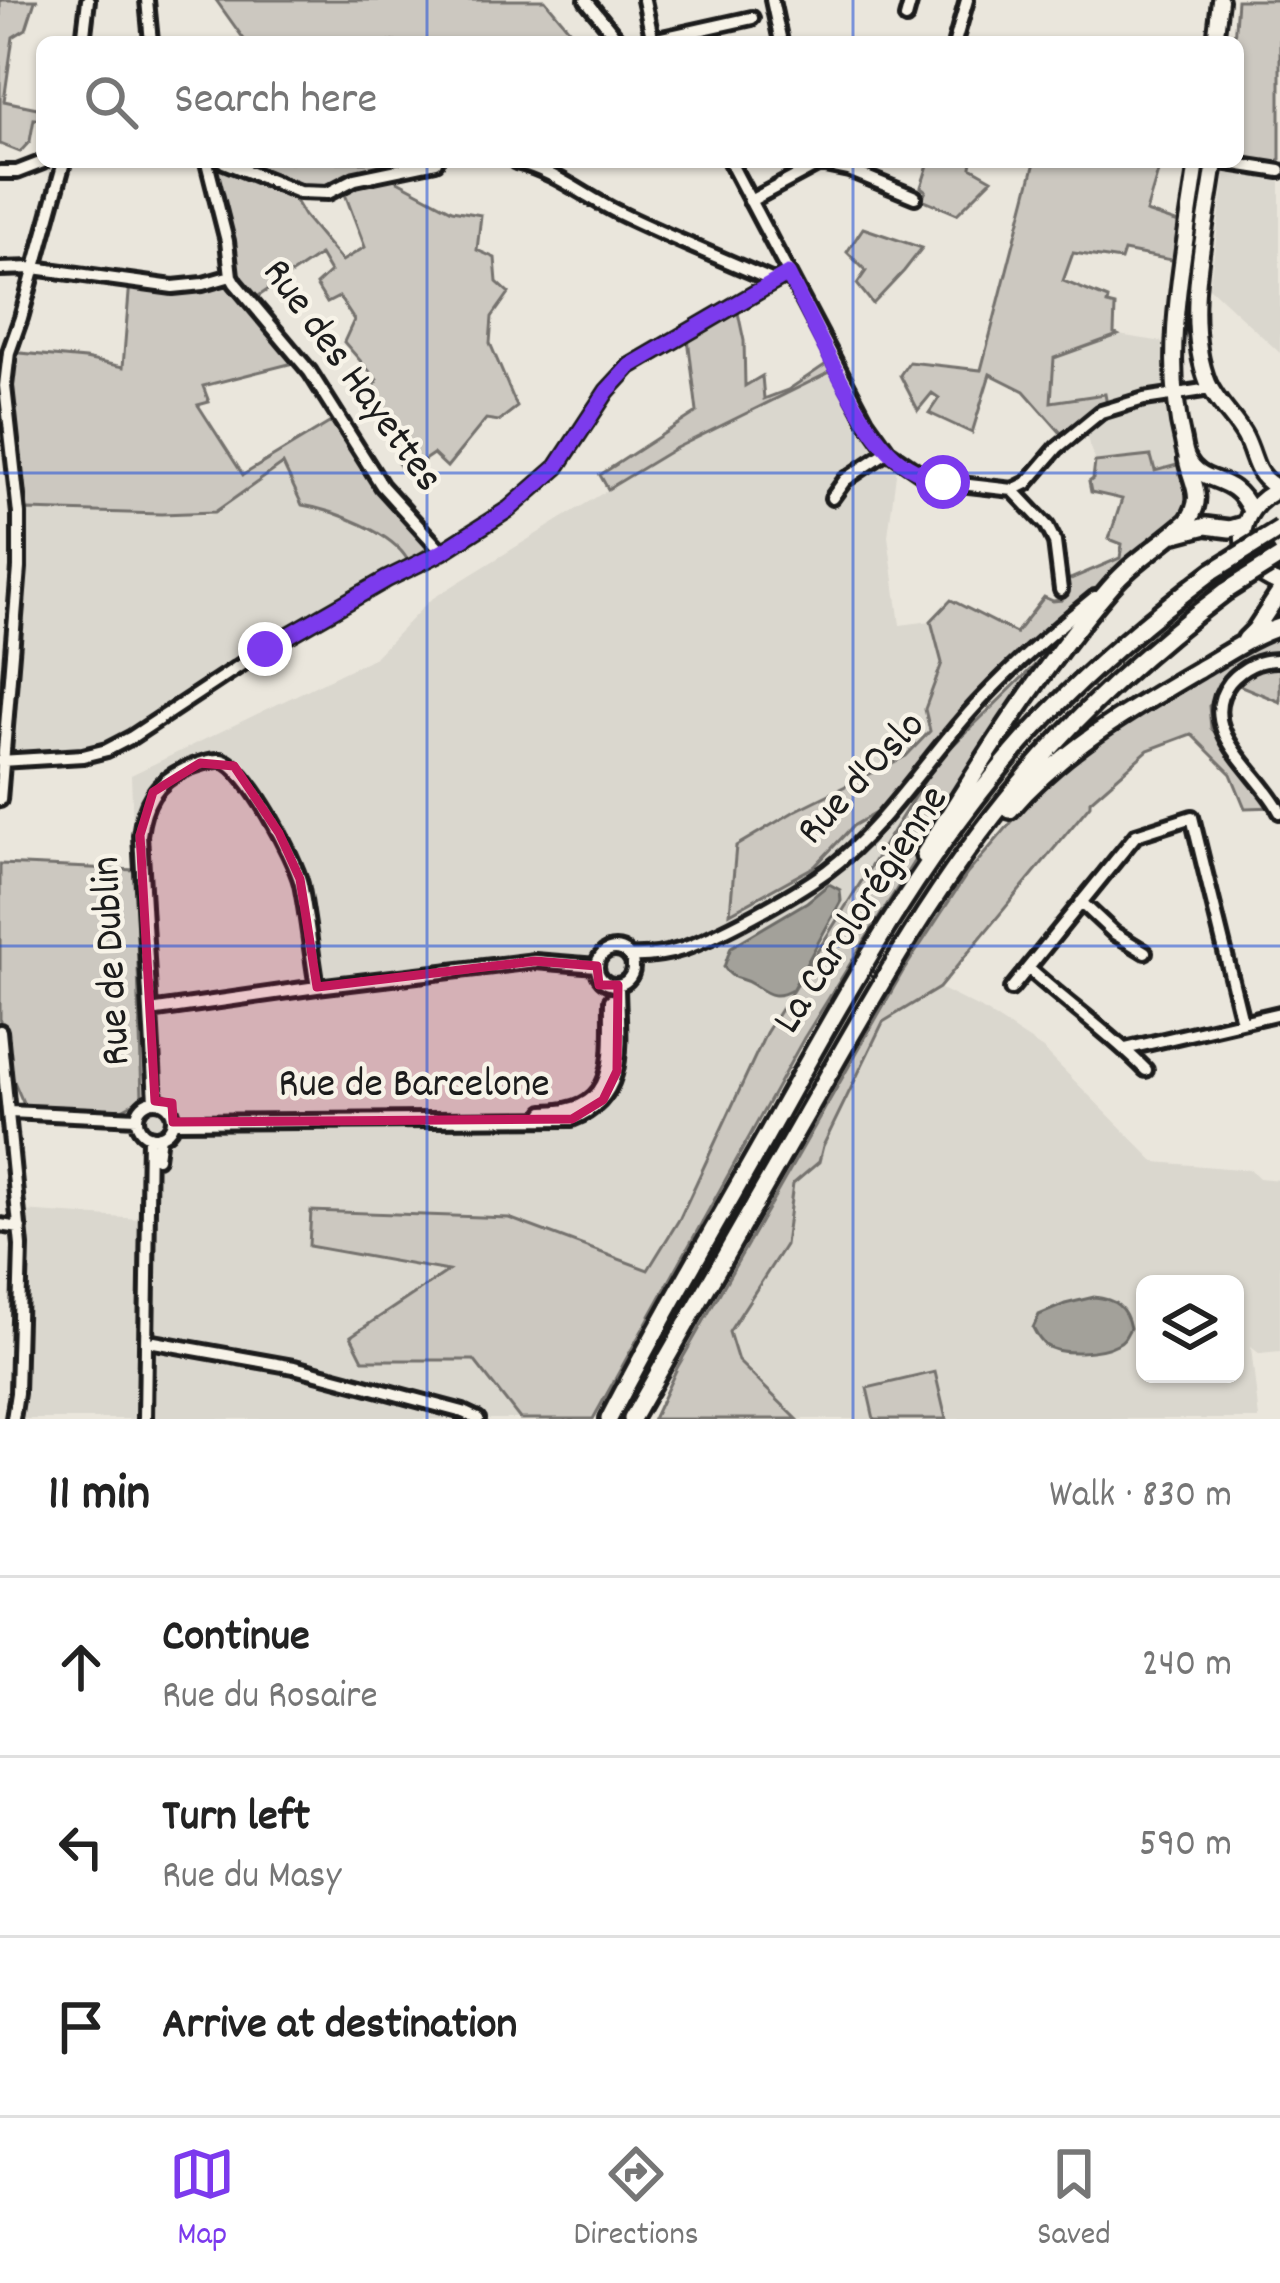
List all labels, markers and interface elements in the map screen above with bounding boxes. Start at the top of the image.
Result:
search box [36,36,1244,168]
icon: search [78,69,144,135]
text: Search here [174,70,377,134]
street label: Rue des Hayettes [245,248,455,506]
route start [916,455,970,509]
route end [238,622,292,676]
street label: Rue d'Oslo [785,699,941,861]
street label: La Carolorégienne [760,775,966,1047]
street label: Rue de Dublin [79,855,149,1067]
street label: Rue de Barcelone [278,1057,550,1117]
map controls [1136,1275,1244,1383]
button: layers [1136,1275,1244,1383]
text: 11 min [48,1461,150,1533]
text: Walk · 830 m [1049,1470,1232,1525]
text: Continue [162,1607,310,1671]
icon: ahead [48,1634,114,1700]
text: 240 m [1142,1639,1232,1694]
text: Rue du Rosaire [162,1671,378,1726]
text: Turn left [162,1787,310,1851]
icon: left [48,1814,114,1880]
text: 590 m [1139,1819,1232,1874]
text: Rue du Masy [162,1851,341,1906]
icon: arrive [48,1994,114,2060]
text: Arrive at destination [162,1995,517,2059]
tab: Map [169,2141,235,2260]
tab: Directions [574,2141,699,2260]
tab: Saved [1037,2141,1111,2260]

